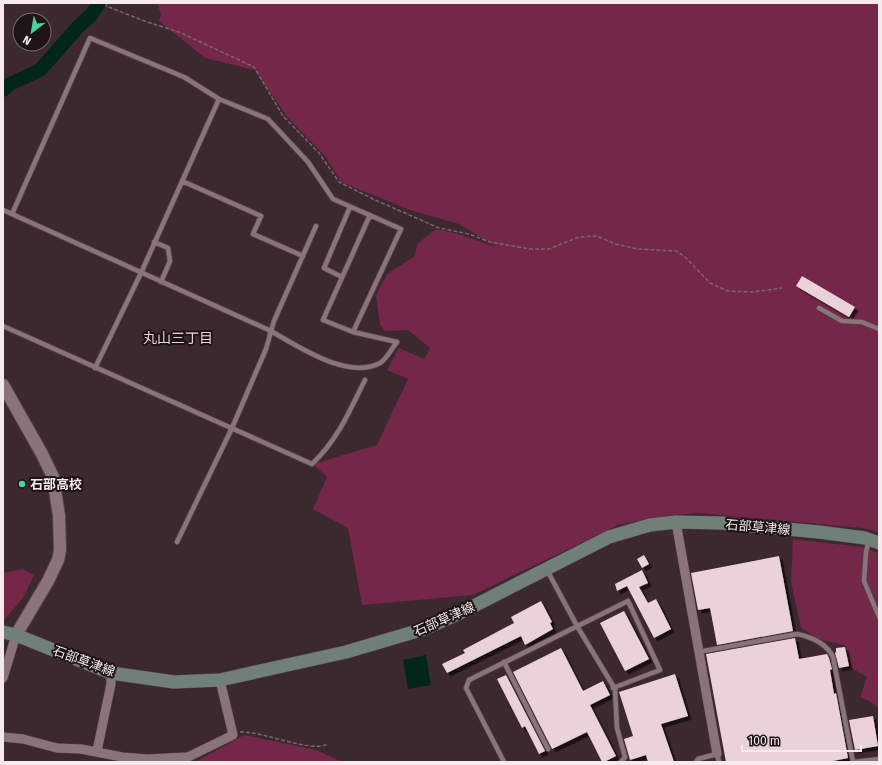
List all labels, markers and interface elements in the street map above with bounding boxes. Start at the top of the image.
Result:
north arrow [12,12,52,52]
text: N [21,33,34,48]
district label: 丸山三丁目 [143,330,213,347]
place label: 石部高校 [30,477,82,492]
marker: 石部高校 [17,479,27,489]
street label: 石部草津線 [725,517,791,537]
street label: 石部草津線 [411,599,477,639]
street label: 石部草津線 [51,643,117,679]
scale bar [742,727,861,753]
text: 100 m [748,734,780,748]

